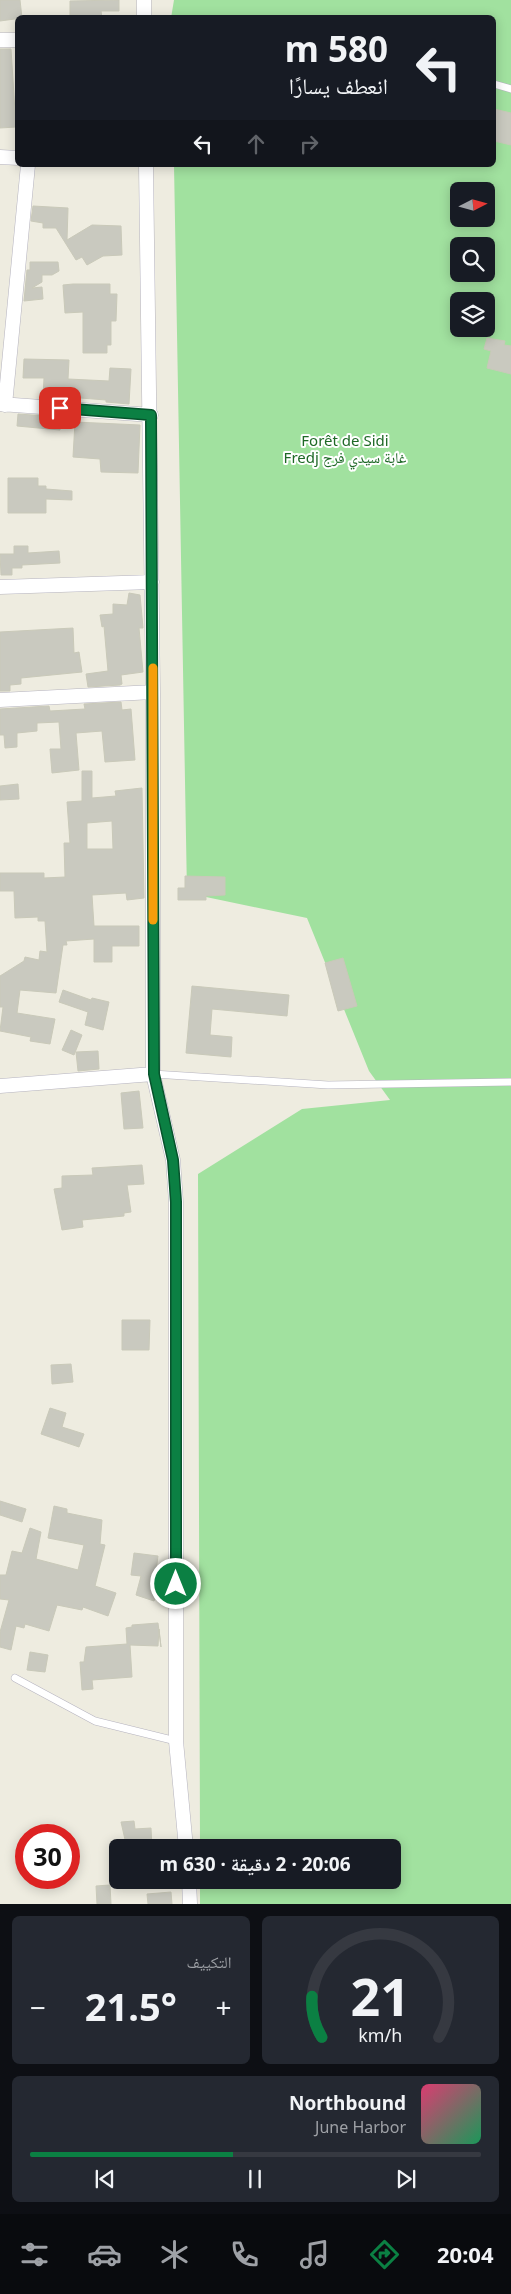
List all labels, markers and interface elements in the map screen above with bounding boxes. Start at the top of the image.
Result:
text: 580 m [285,25,388,72]
icon: left [406,35,471,100]
text: انعطف يسارًا [289,70,388,100]
icon: left [189,130,217,158]
icon: ahead [242,130,270,158]
icon: right [295,130,323,158]
north arrow [450,182,495,228]
map controls [450,182,495,337]
button: search [450,237,495,282]
button: layers [450,292,495,337]
pin [39,387,81,429]
icon: arrive [46,394,74,422]
park label: Forêt de Sidi Fredj غابة سيدي فرج [284,430,407,470]
position arrow [149,1557,201,1609]
speed limit sign: 30 [15,1824,80,1889]
text: 20:06 · 2 دقيقة · 630 m [159,1851,351,1877]
text: التكييف [187,1951,232,1973]
text: 21 [351,1960,410,2031]
text: 21.5° [85,1980,177,2032]
text: − [30,1988,46,2026]
text: + [215,1988,232,2026]
text: km/h [358,2023,402,2047]
text: Northbound [289,2090,406,2116]
text: June Harbor [315,2116,406,2138]
icon: previous [91,2165,119,2193]
icon: pause [241,2165,269,2193]
icon: next [392,2165,420,2193]
icon: filters [17,2237,52,2272]
icon: car [87,2237,122,2272]
icon: climate [157,2237,192,2272]
icon: phone [227,2237,262,2272]
icon: music [297,2237,332,2272]
icon: directions [367,2237,402,2272]
text: 20:04 [437,2239,494,2269]

